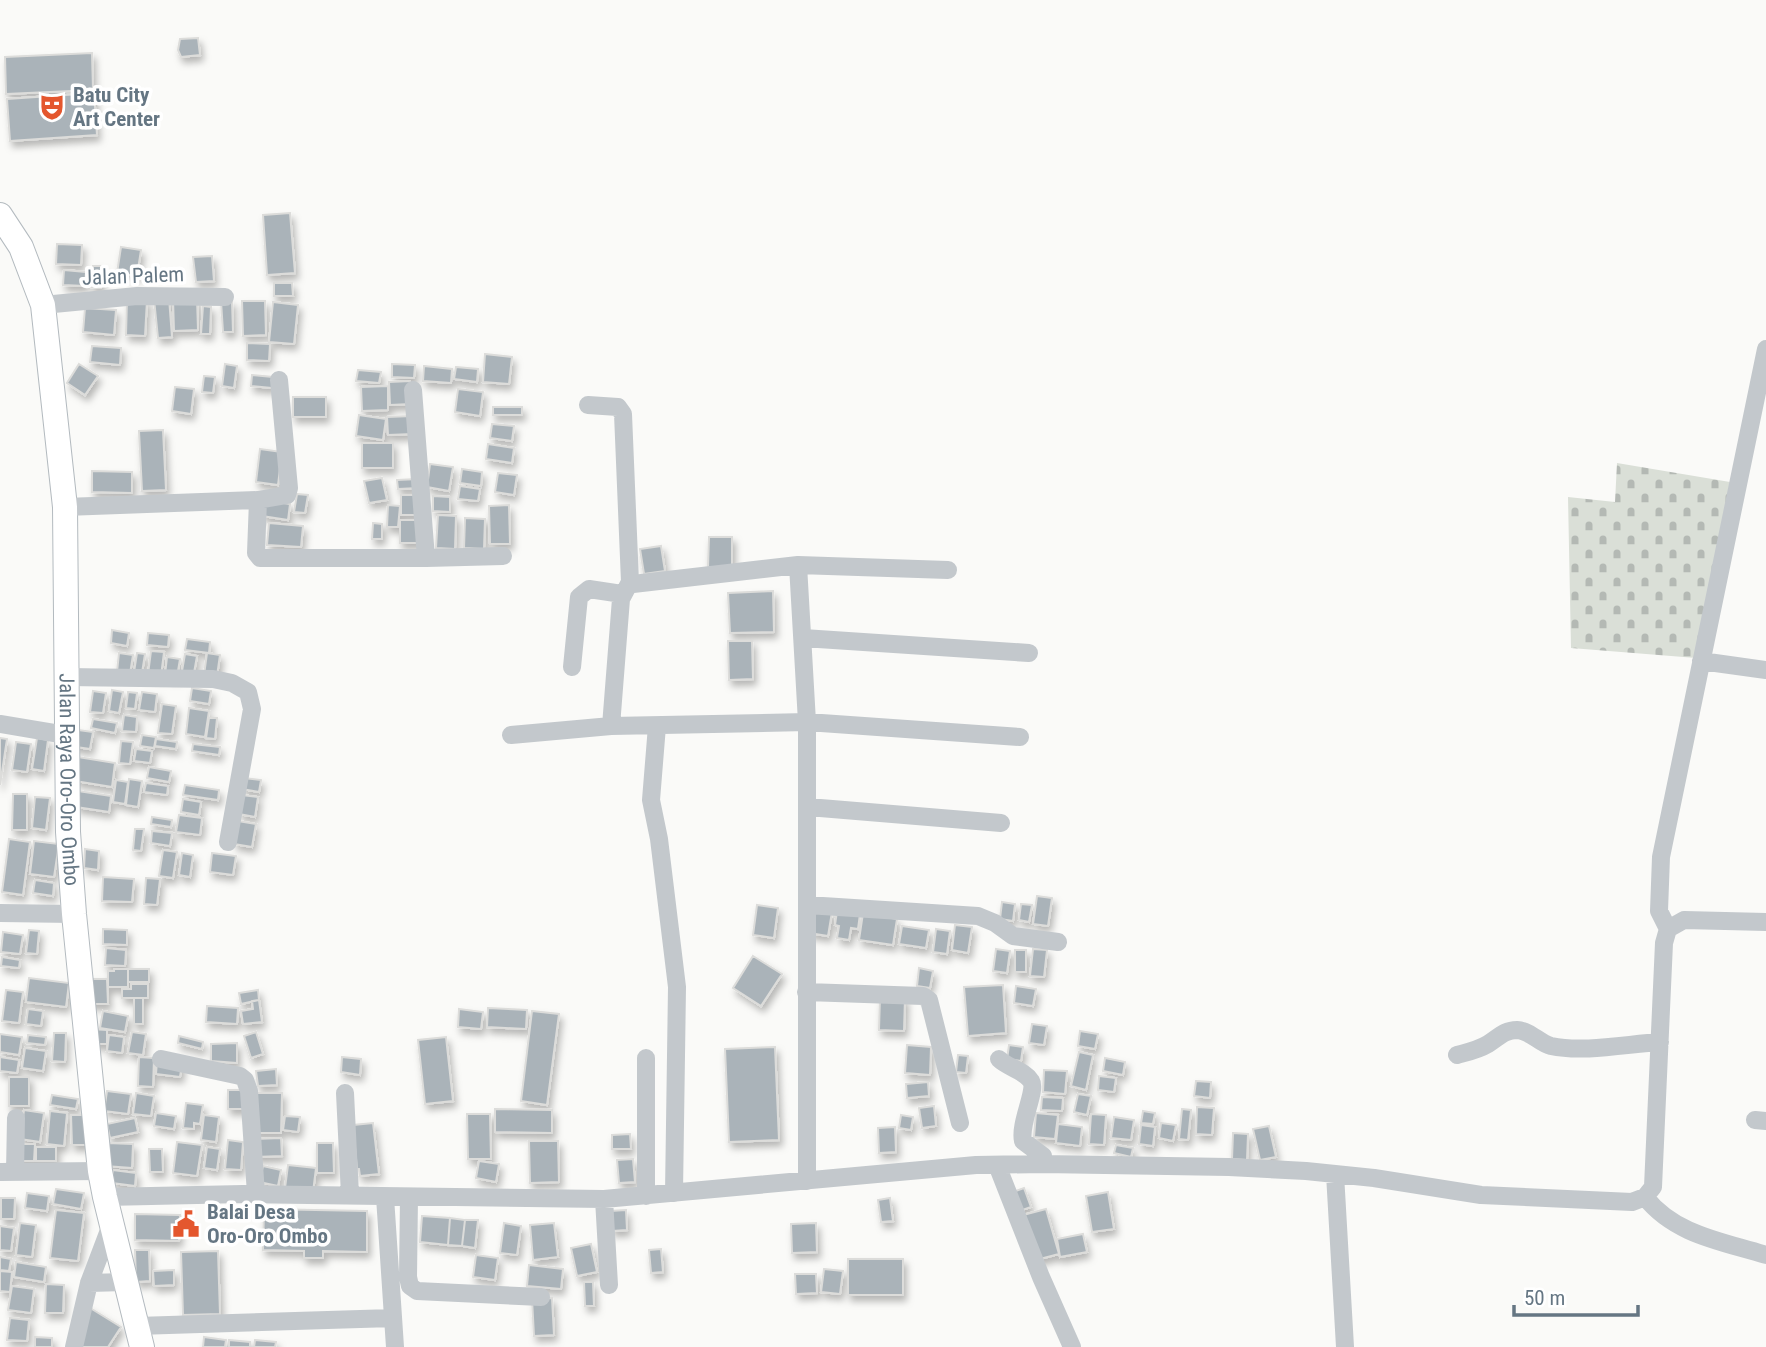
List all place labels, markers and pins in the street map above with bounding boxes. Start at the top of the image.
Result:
place label: Batu City Art Center [73,83,160,131]
theatre icon: Batu City Art Center [37,92,67,122]
place label: Balai Desa Oro-Oro Ombo [207,1200,328,1248]
public building icon: Balai Desa Oro-Oro Ombo [171,1209,201,1239]

